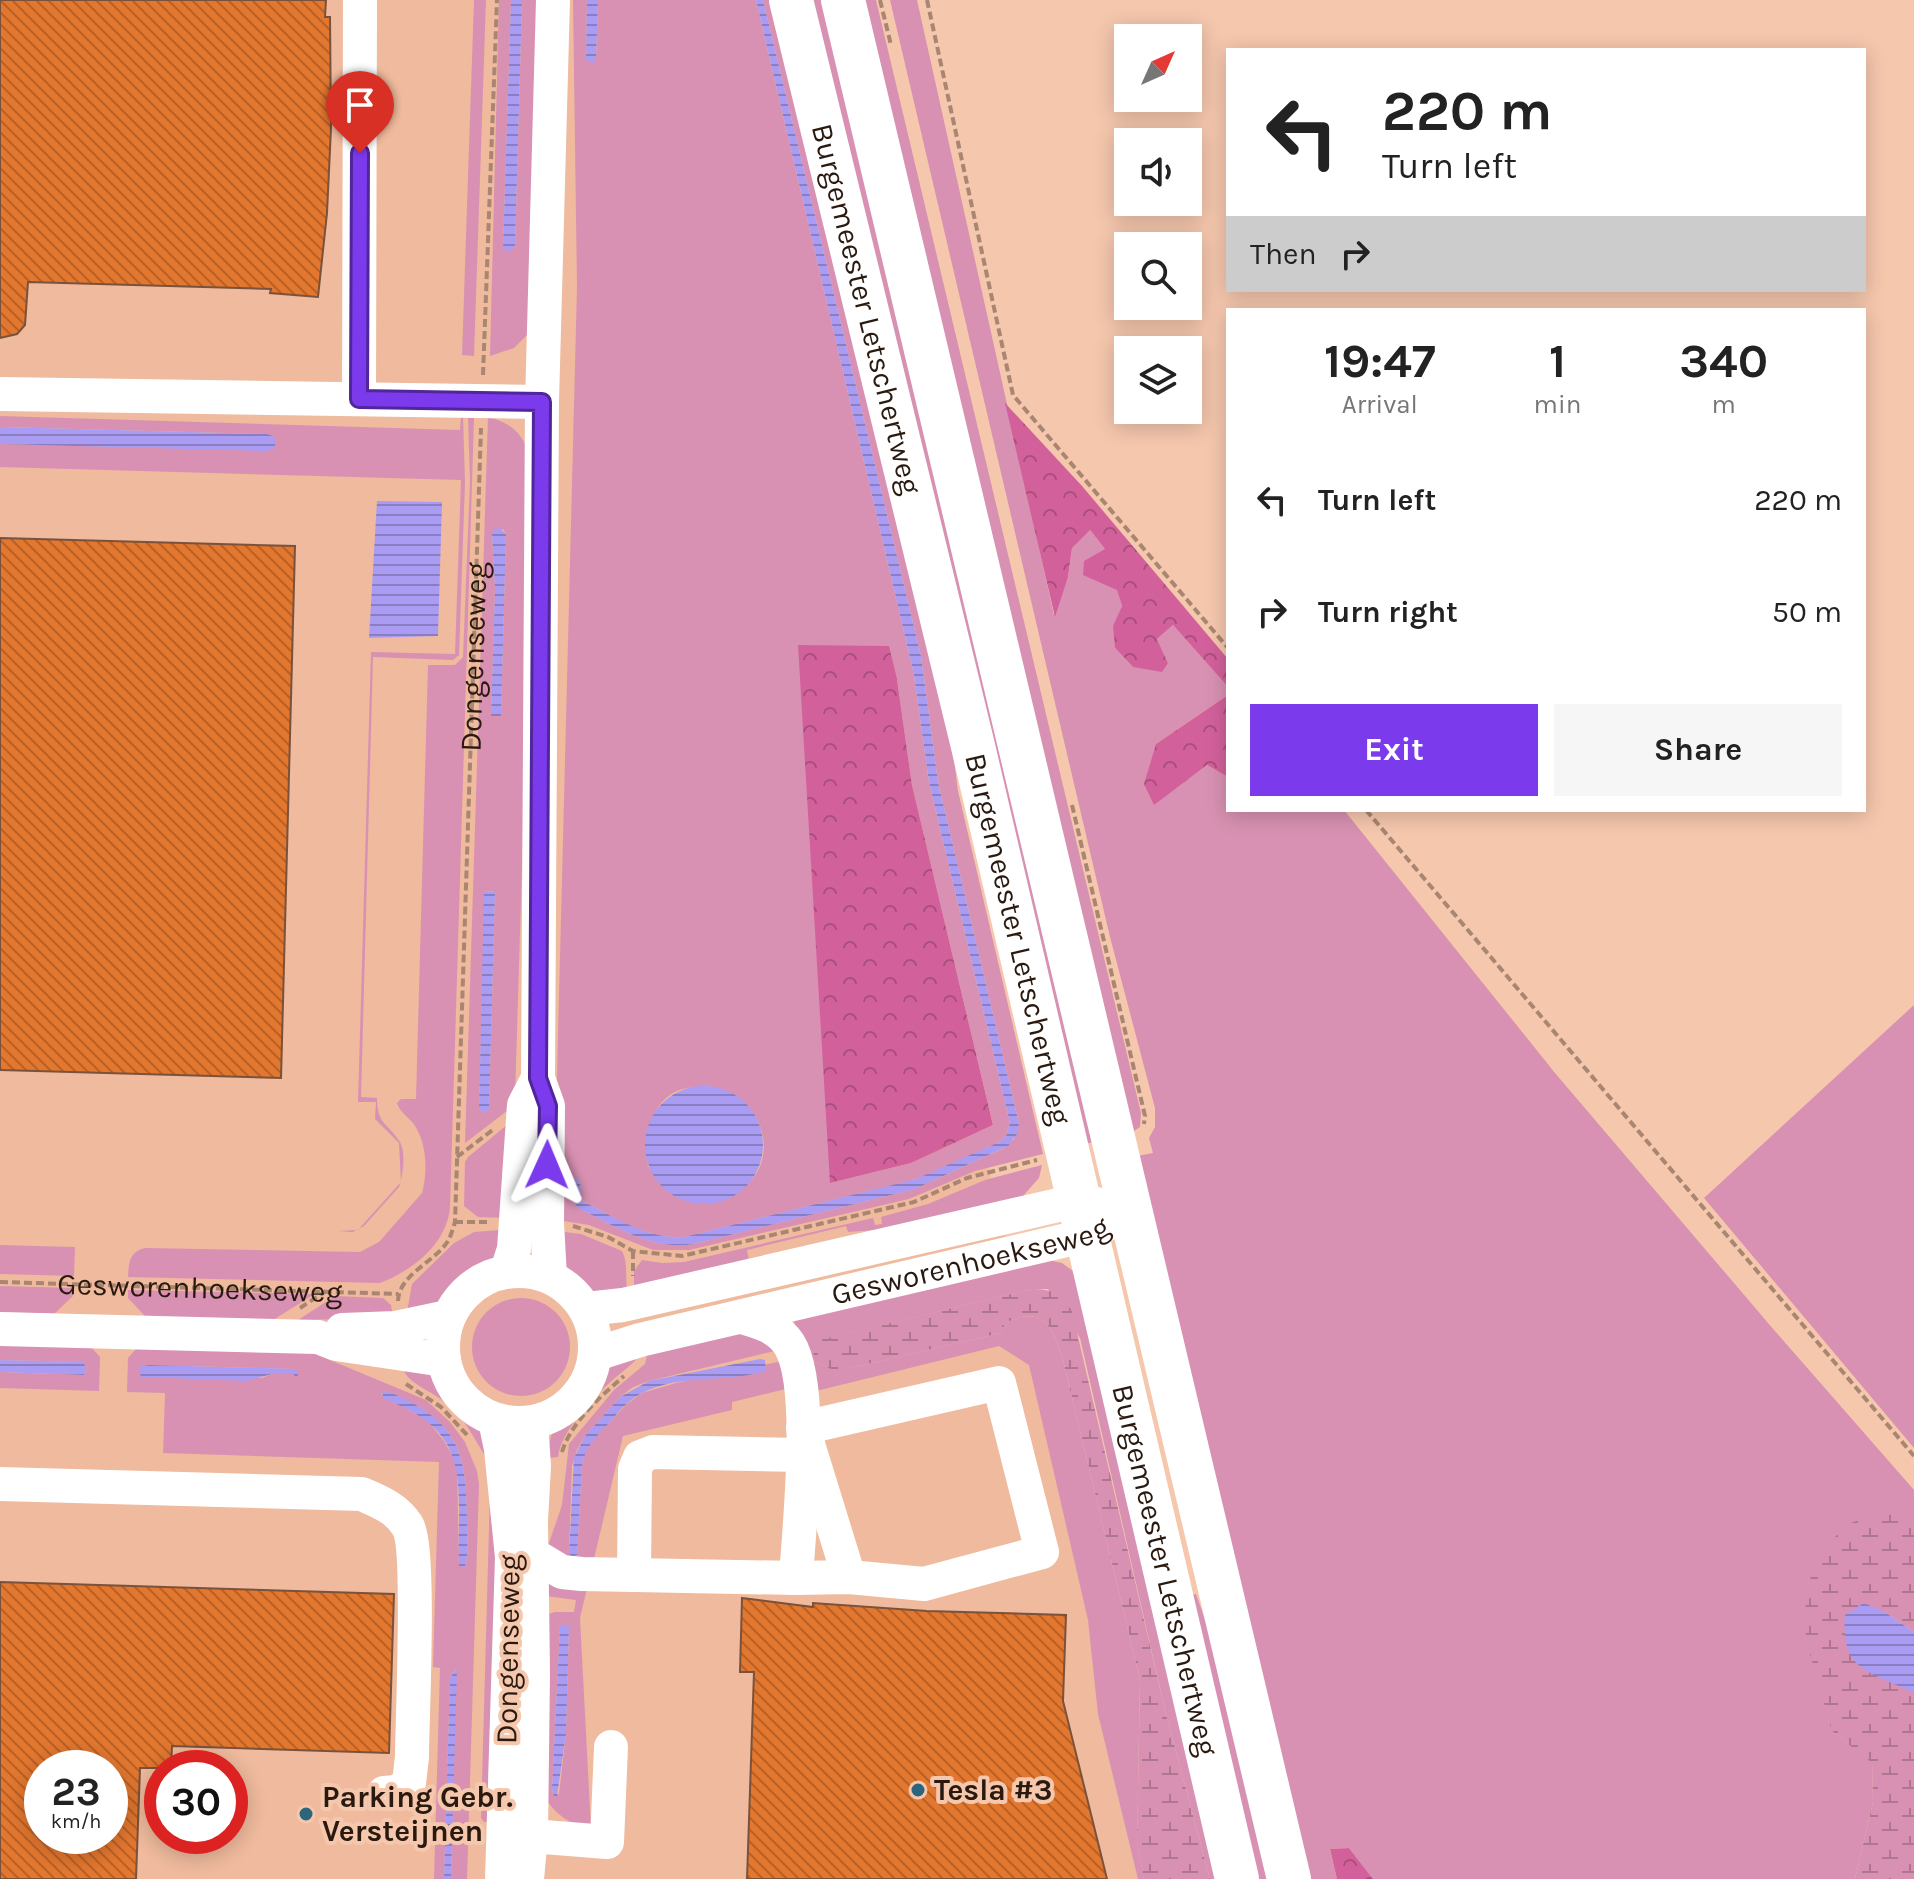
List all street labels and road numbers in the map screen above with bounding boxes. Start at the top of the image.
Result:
street label: Burgemeester Letschertweg [804,120,929,498]
street label: Dongenseweg [452,561,495,752]
street label: Burgemeester Letschertweg [957,750,1079,1128]
street label: Gesworenhoekseweg [828,1208,1116,1313]
street label: Gesworenhoekseweg [57,1266,343,1310]
street label: Burgemeester Letschertweg [1104,1381,1226,1760]
street label: Dongenseweg [488,1554,528,1744]

